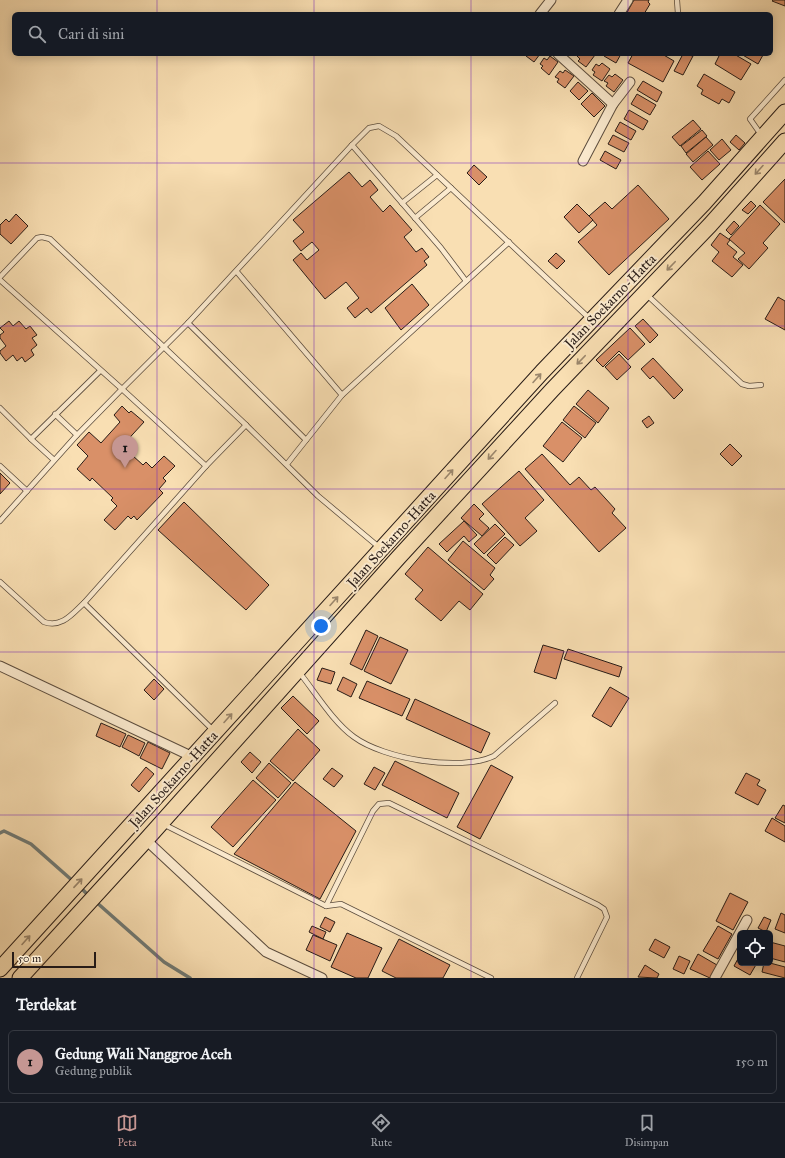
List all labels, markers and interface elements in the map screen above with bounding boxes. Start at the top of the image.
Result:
search box [12,12,773,56]
icon: search [26,23,48,45]
text: Cari di sini [58,25,124,43]
one-way arrow [755,165,764,175]
street label: Jalan Soekarno-Hatta [560,251,661,354]
one-way arrow [666,261,676,271]
one-way arrow [577,354,586,364]
one-way arrow [532,373,541,383]
pin: 1 [112,435,138,468]
one-way arrow [488,450,497,460]
one-way arrow [445,469,454,479]
street label: Jalan Soekarno-Hatta [342,487,440,593]
one-way arrow [329,596,339,606]
your location [311,616,331,636]
one-way arrow [223,714,232,724]
street label: Jalan Soekarno-Hatta [124,727,222,833]
one-way arrow [74,878,83,889]
map controls [737,930,773,966]
button: locate [737,930,773,966]
one-way arrow [22,935,31,945]
scale bar [12,950,96,969]
text: 50 m [18,952,41,965]
text: Terdekat [16,994,76,1015]
text: Gedung Wali Nanggroe Aceh [55,1045,232,1063]
text: 1 [27,1054,33,1070]
text: 150 m [736,1054,768,1070]
text: Gedung publik [55,1063,132,1079]
tab: Peta [116,1112,138,1149]
tab: Rute [370,1112,392,1149]
tab: Disimpan [625,1112,669,1149]

